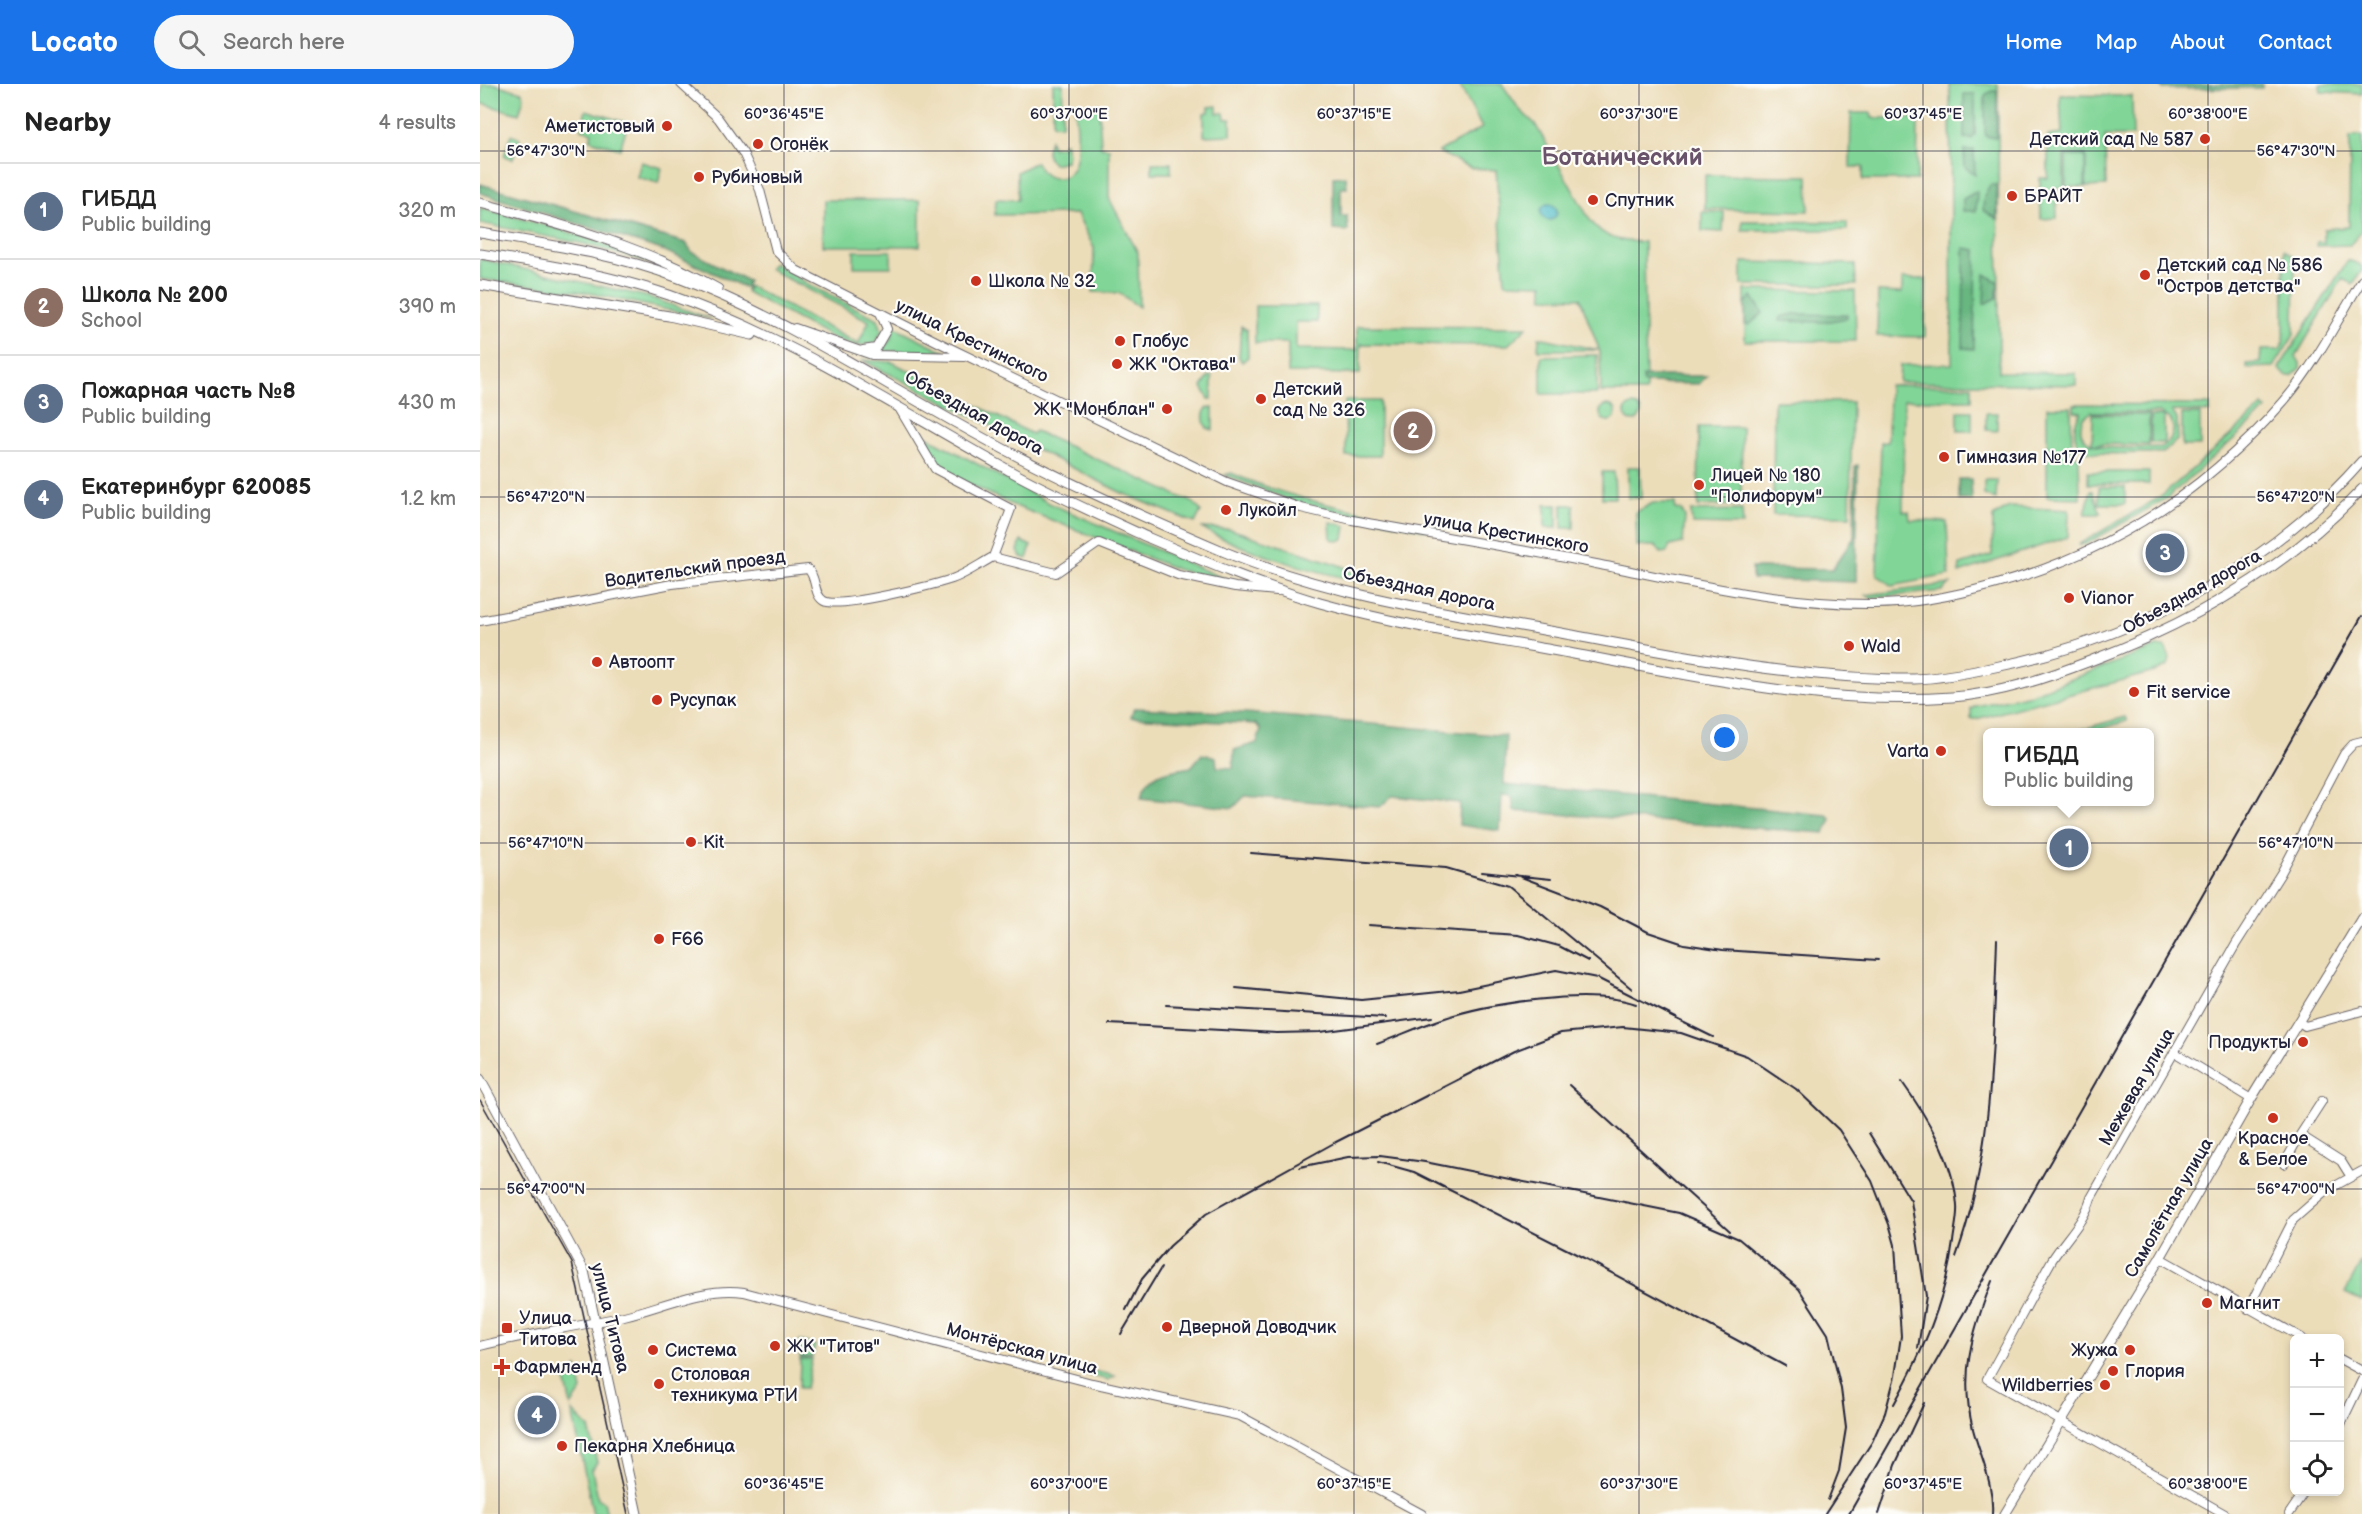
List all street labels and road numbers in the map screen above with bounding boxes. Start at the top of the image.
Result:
street label: улица Крестинского [892,295,1052,387]
street label: Объездная дорога [901,366,1047,460]
street label: улица Крестинского [1422,508,1590,558]
street label: Объездная дорога [2119,545,2265,639]
street label: Водительский проезд [603,546,787,592]
street label: Объездная дорога [1341,563,1498,615]
street label: Межевая улица [2095,1024,2179,1150]
street label: Самолётная улица [2120,1134,2218,1282]
street label: улица Титова [586,1261,634,1376]
street label: Монтёрская улица [944,1319,1100,1379]

